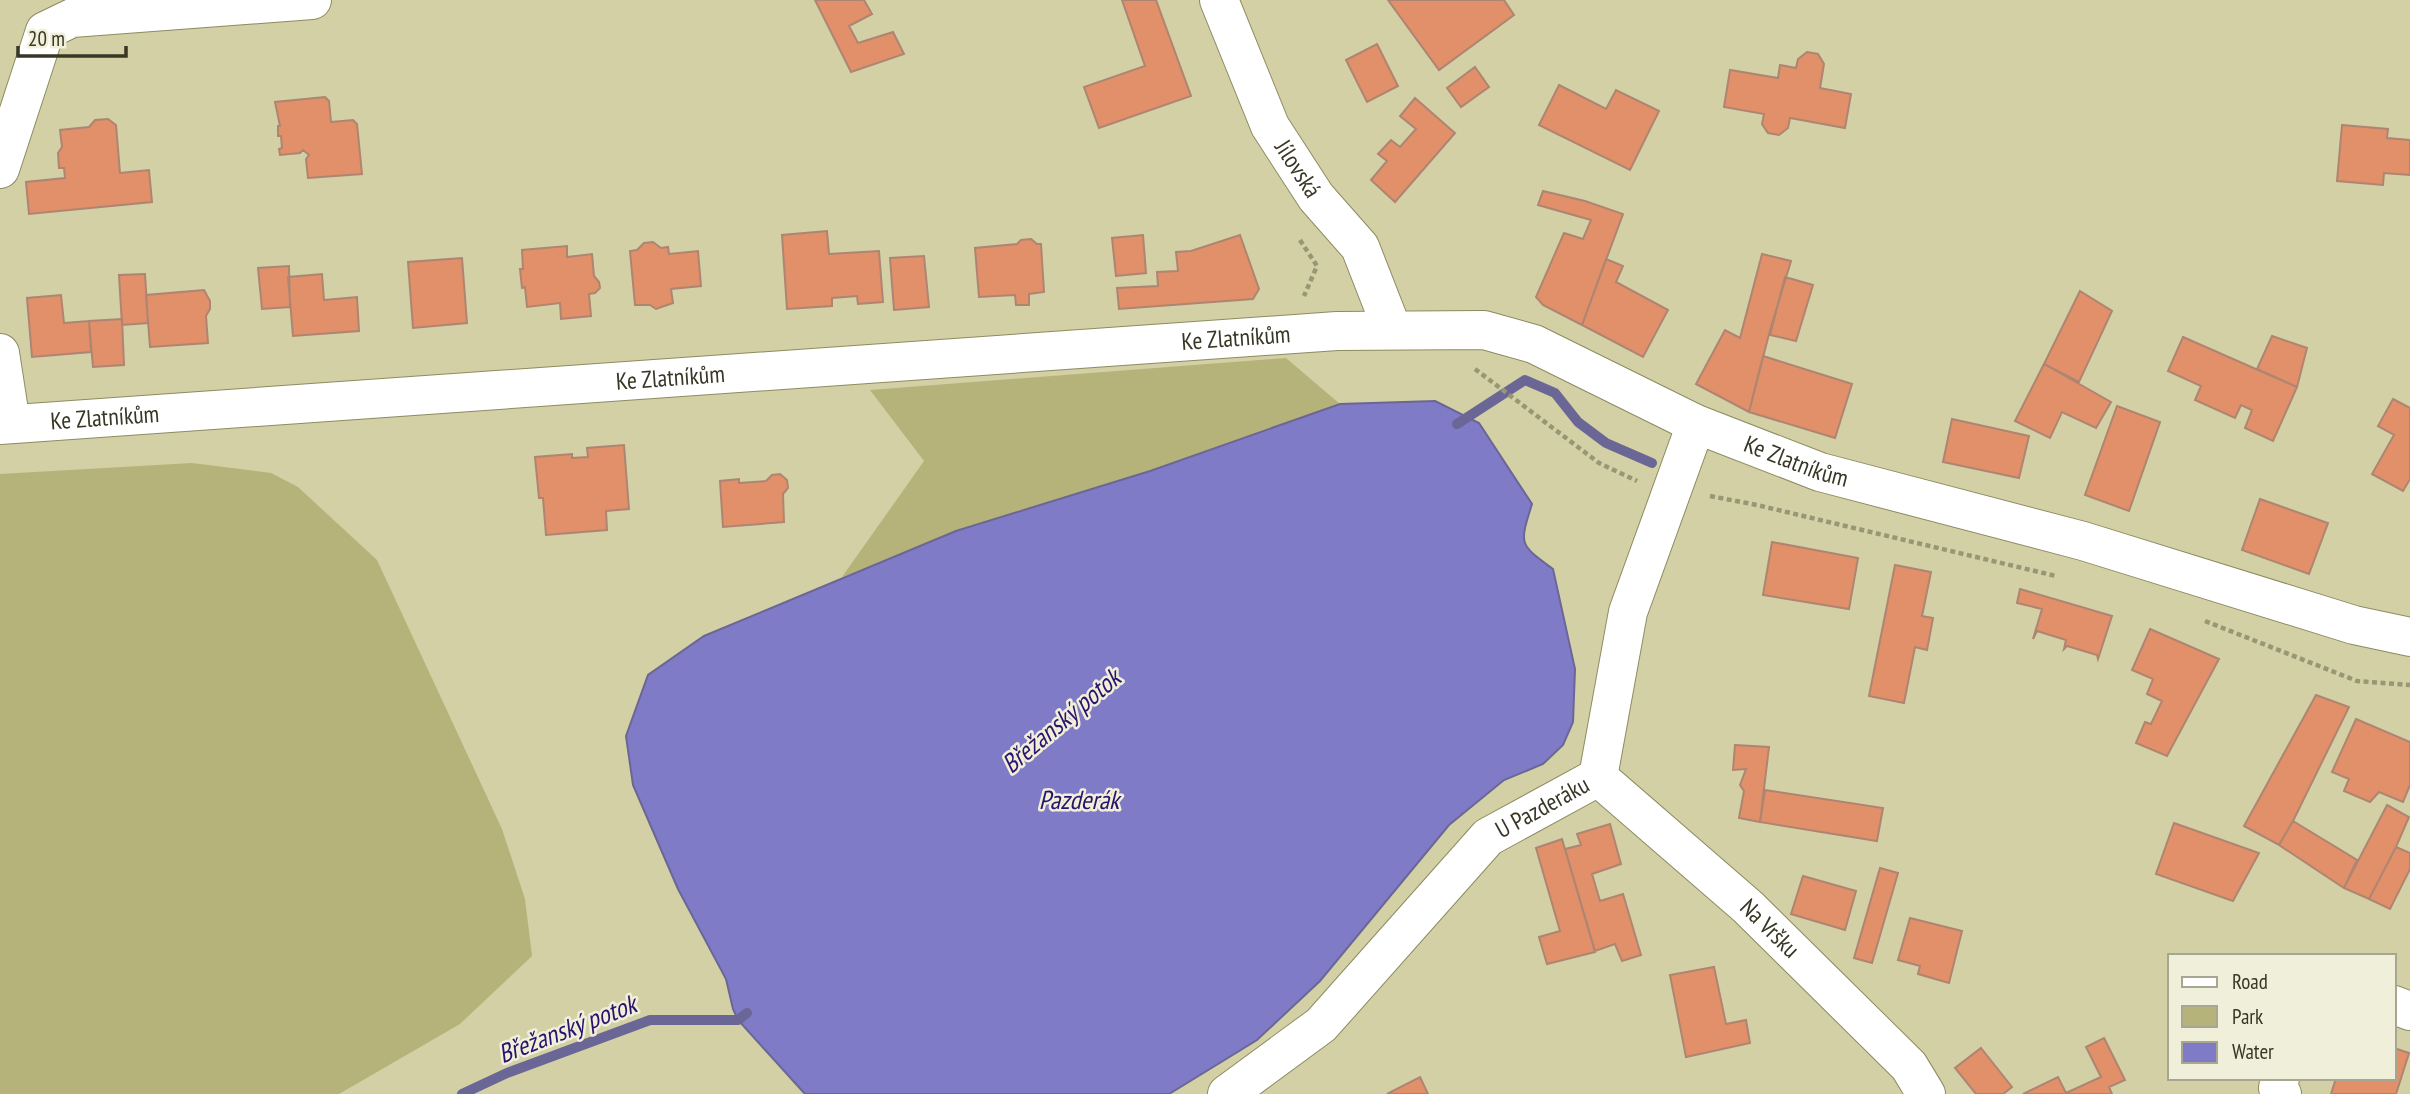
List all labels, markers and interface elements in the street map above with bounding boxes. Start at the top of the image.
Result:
scale bar [18,14,126,58]
text: 20 m [28,25,65,52]
street label: Jílovská [1267,133,1328,203]
street label: Ke Zlatníkům [1180,318,1291,357]
street label: Ke Zlatníkům [615,358,726,397]
street label: Ke Zlatníkům [49,398,160,436]
street label: Ke Zlatníkům [1740,428,1852,494]
water label: Břežanský potok [994,659,1129,780]
street label: U Pazderáku [1490,769,1594,845]
water label: Pazderák [1039,783,1122,816]
street label: Na Vršku [1734,892,1806,964]
legend [2168,954,2396,1080]
text: Road [2232,968,2268,995]
water label: Břežanský potok [493,986,643,1070]
text: Park [2232,1003,2263,1030]
text: Water [2232,1038,2274,1065]

